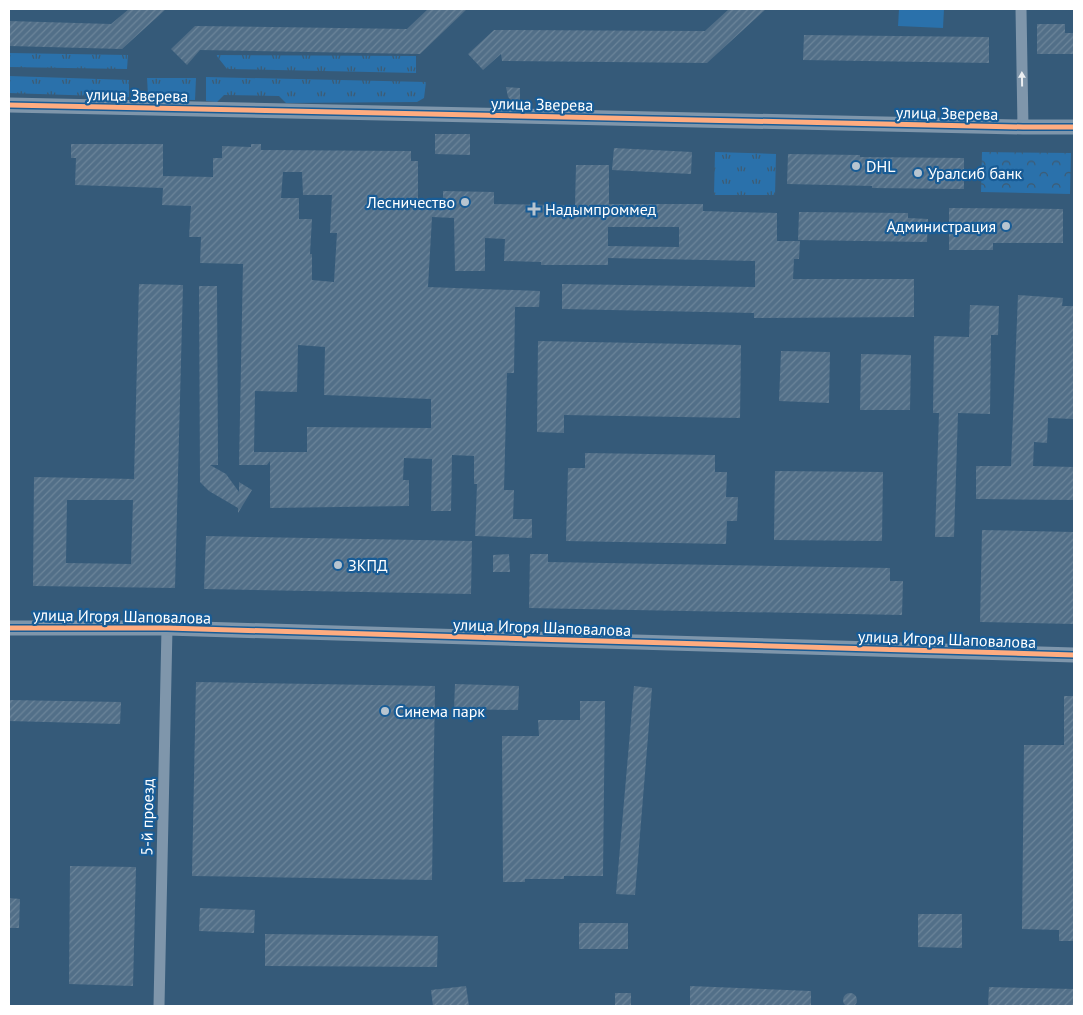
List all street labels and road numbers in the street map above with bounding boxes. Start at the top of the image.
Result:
street label: улица Зверева [86,84,188,106]
street label: улица Зверева [491,93,593,115]
street label: улица Зверева [896,102,998,124]
street label: улица Игоря Шаповалова [33,604,211,628]
street label: улица Игоря Шаповалова [453,614,631,640]
street label: улица Игоря Шаповалова [858,626,1036,652]
street label: 5-й проезд [136,778,158,856]

